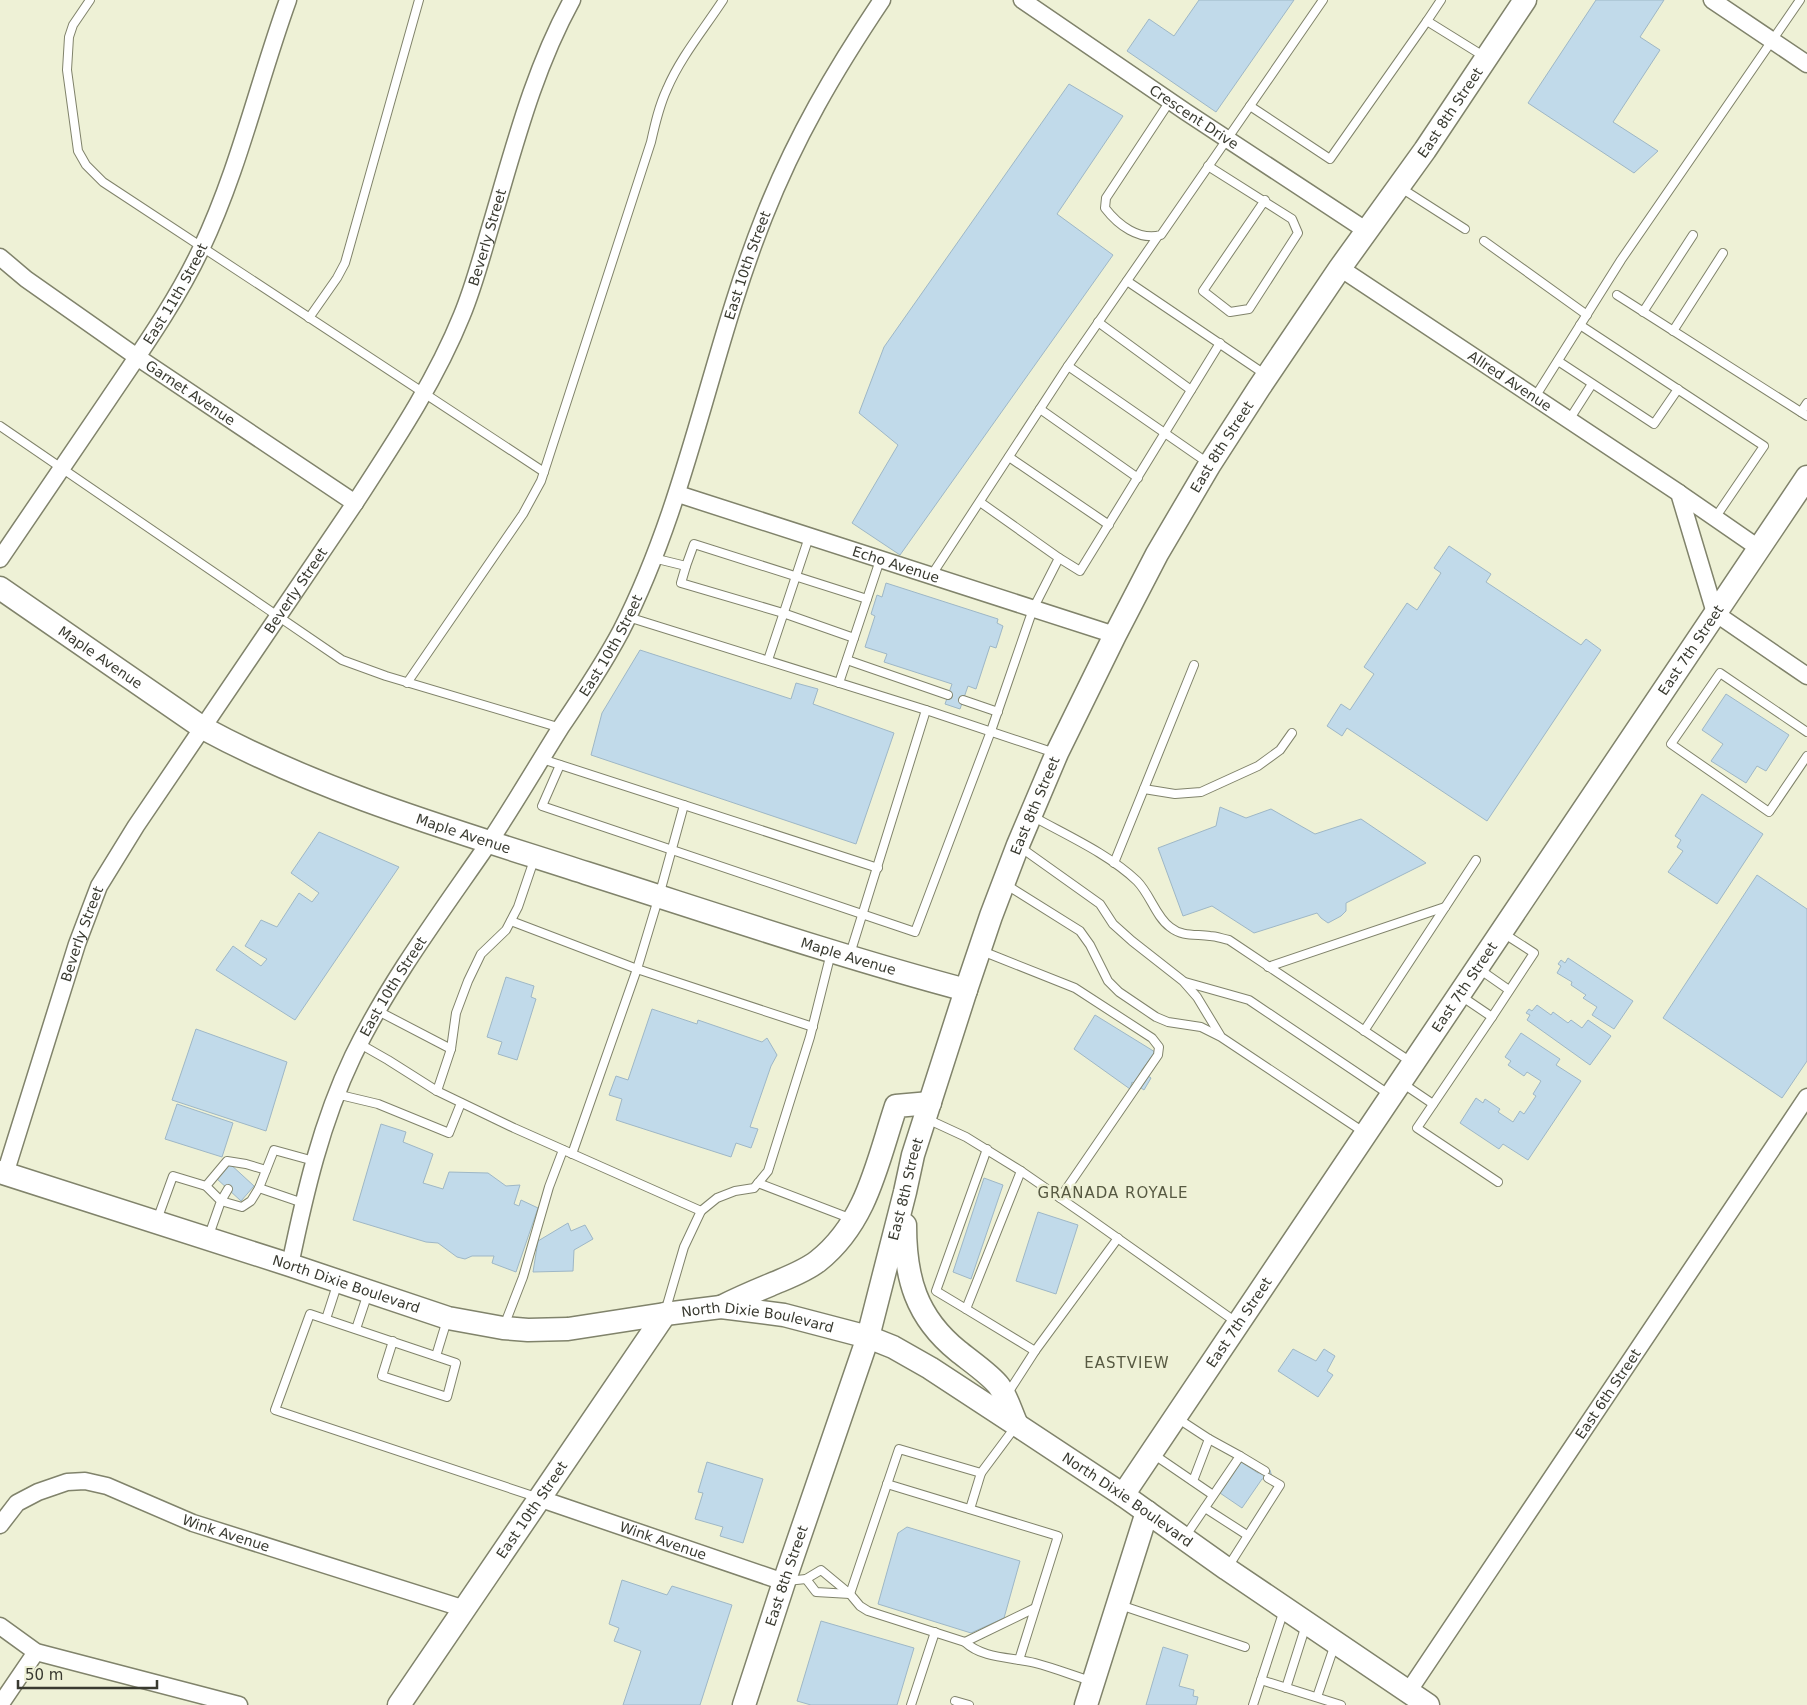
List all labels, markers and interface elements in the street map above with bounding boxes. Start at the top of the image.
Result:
street label: East 8th Street [1414,64,1486,161]
street label: Crescent Drive [1146,81,1242,152]
street label: Beverly Street [465,187,509,288]
street label: East 10th Street [721,208,774,322]
street label: East 11th Street [140,240,211,347]
street label: Allred Avenue [1465,347,1555,414]
street label: Garnet Avenue [143,357,238,428]
street label: East 8th Street [1187,398,1257,495]
street label: Echo Avenue [850,543,941,586]
street label: Beverly Street [261,544,331,636]
street label: East 10th Street [576,592,645,699]
street label: East 7th Street [1655,602,1727,698]
street label: Maple Avenue [55,623,146,692]
street label: East 8th Street [1007,754,1063,857]
street label: Maple Avenue [414,811,513,856]
street label: Beverly Street [58,884,106,984]
street label: East 10th Street [356,933,430,1039]
street label: Maple Avenue [799,934,898,978]
street label: East 7th Street [1428,939,1501,1035]
street label: East 8th Street [885,1135,926,1242]
district label: GRANADA ROYALE [1038,1184,1189,1202]
street label: North Dixie Boulevard [271,1252,422,1316]
street label: East 7th Street [1203,1274,1275,1370]
street label: North Dixie Boulevard [680,1299,835,1336]
street label: East 6th Street [1572,1345,1644,1442]
district label: EASTVIEW [1084,1354,1170,1372]
street label: North Dixie Boulevard [1059,1449,1196,1550]
street label: East 10th Street [493,1458,571,1561]
street label: Wink Avenue [180,1511,272,1555]
street label: Wink Avenue [617,1518,709,1563]
street label: East 8th Street [762,1523,811,1628]
scale bar [18,1658,156,1690]
text: 50 m [25,1666,63,1684]

